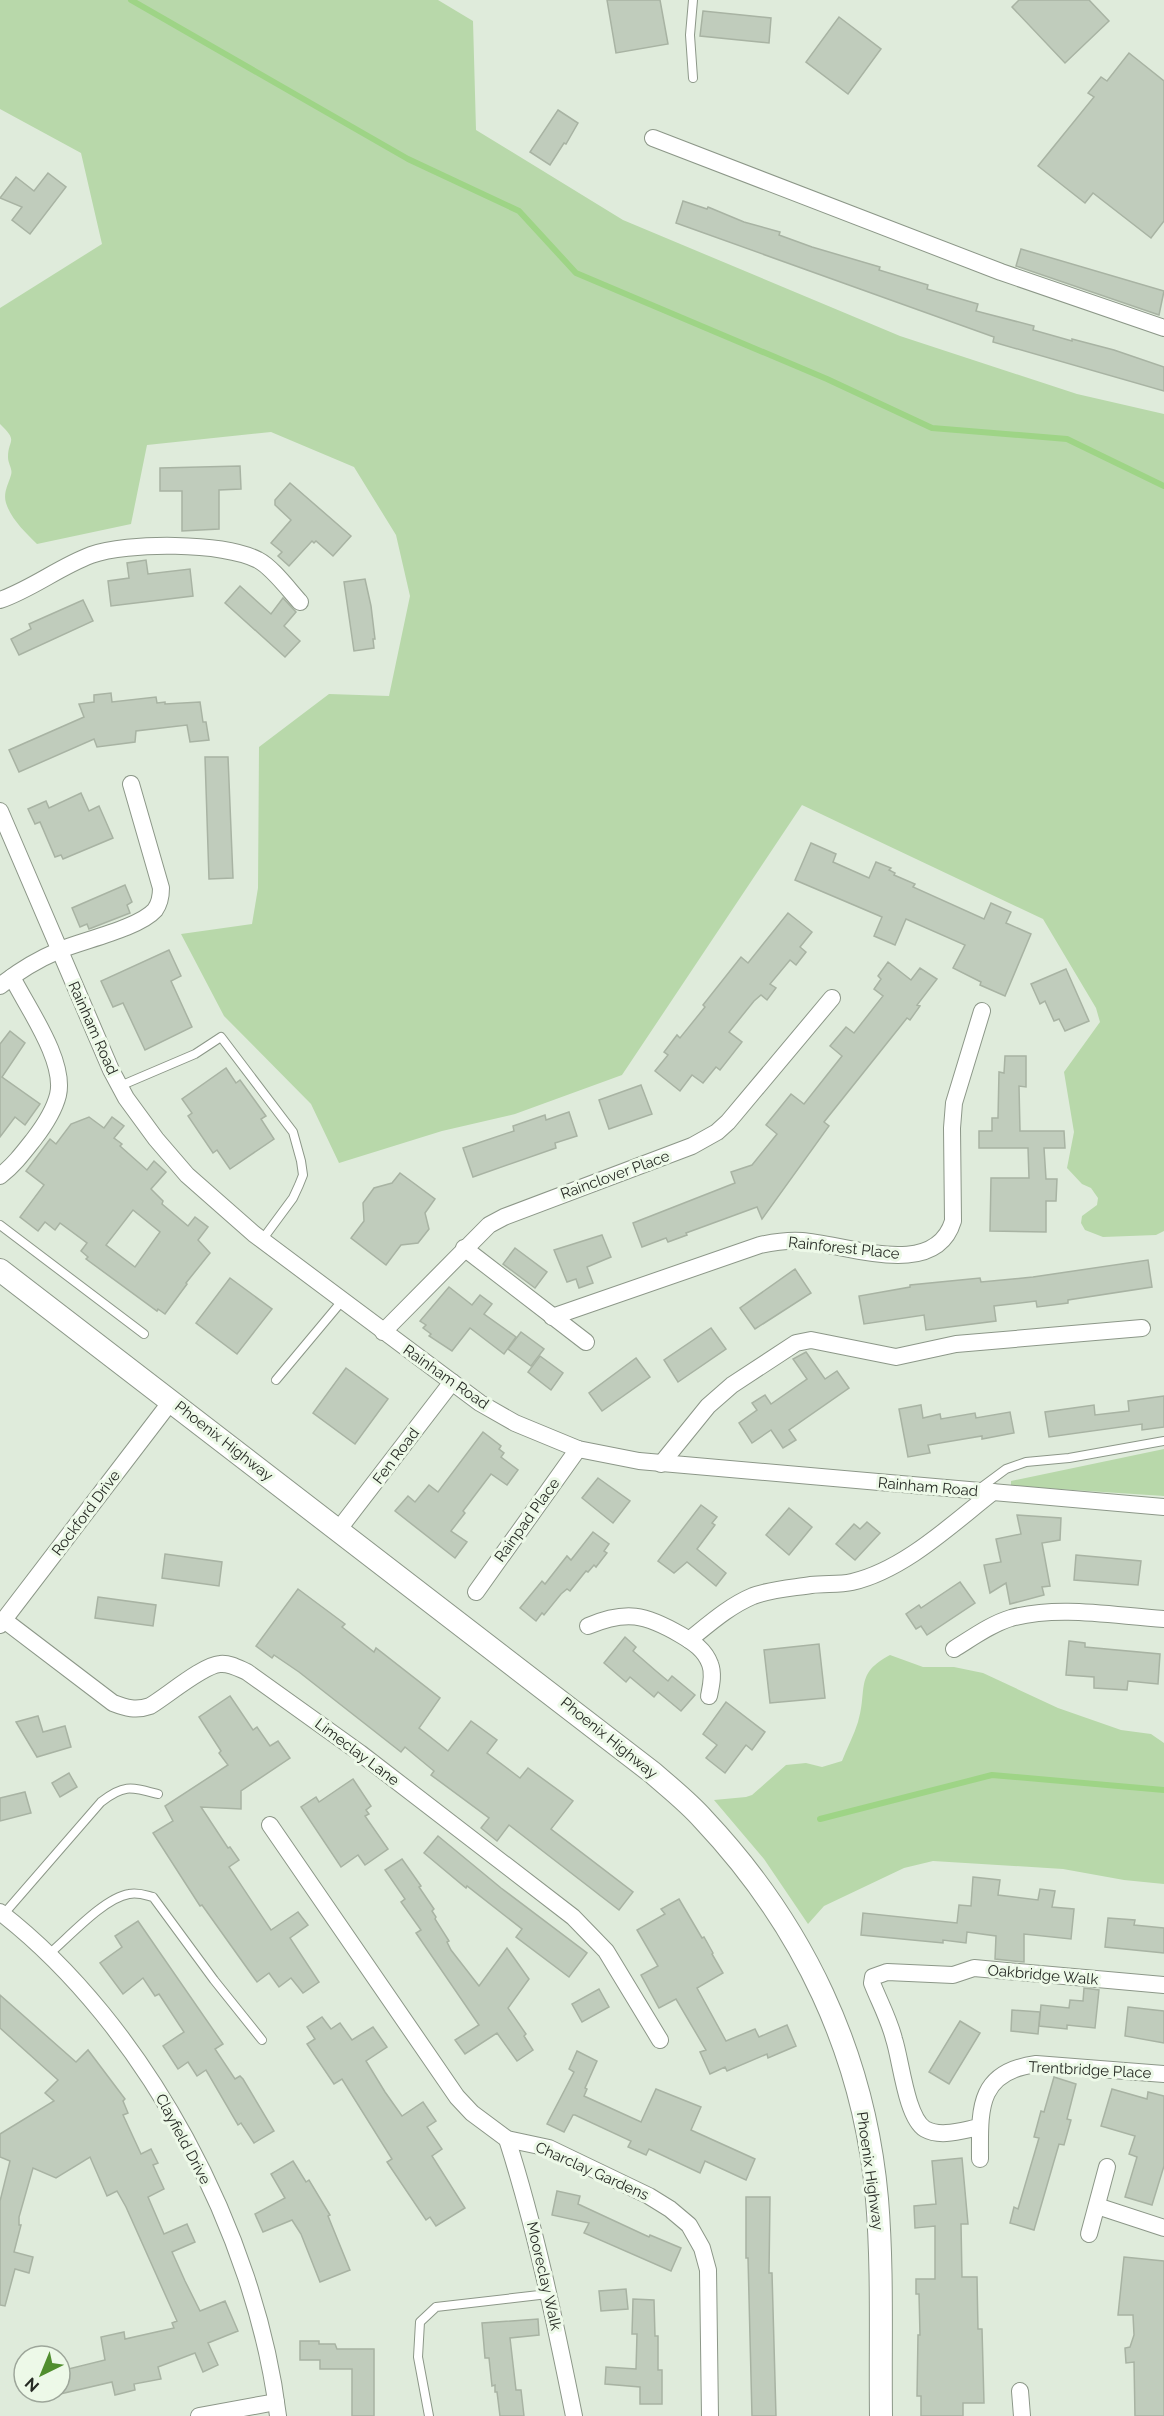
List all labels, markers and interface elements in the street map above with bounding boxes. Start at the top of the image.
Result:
street label: Rainham Road [64,978,122,1078]
street label: Rainclover Place [558,1147,672,1203]
street label: Rainforest Place [787,1233,901,1263]
street label: Rainham Road [400,1341,492,1413]
street label: Phoenix Highway [171,1397,277,1485]
street label: Fen Road [369,1424,423,1488]
street label: Rockford Drive [48,1467,124,1559]
street label: Rainham Road [877,1474,979,1500]
street label: Rainpad Place [491,1475,563,1565]
street label: Phoenix Highway [557,1693,661,1783]
street label: Limeclay Lane [311,1714,403,1790]
street label: Oakbridge Walk [987,1961,1099,1989]
street label: Trentbridge Place [1028,2058,1152,2082]
street label: Clayfield Drive [152,2091,214,2187]
street label: Phoenix Highway [853,2111,887,2231]
street label: Charclay Gardens [533,2138,651,2204]
street label: Mooreclay Walk [523,2220,565,2332]
north arrow [12,2344,72,2404]
text: N [21,2373,43,2396]

